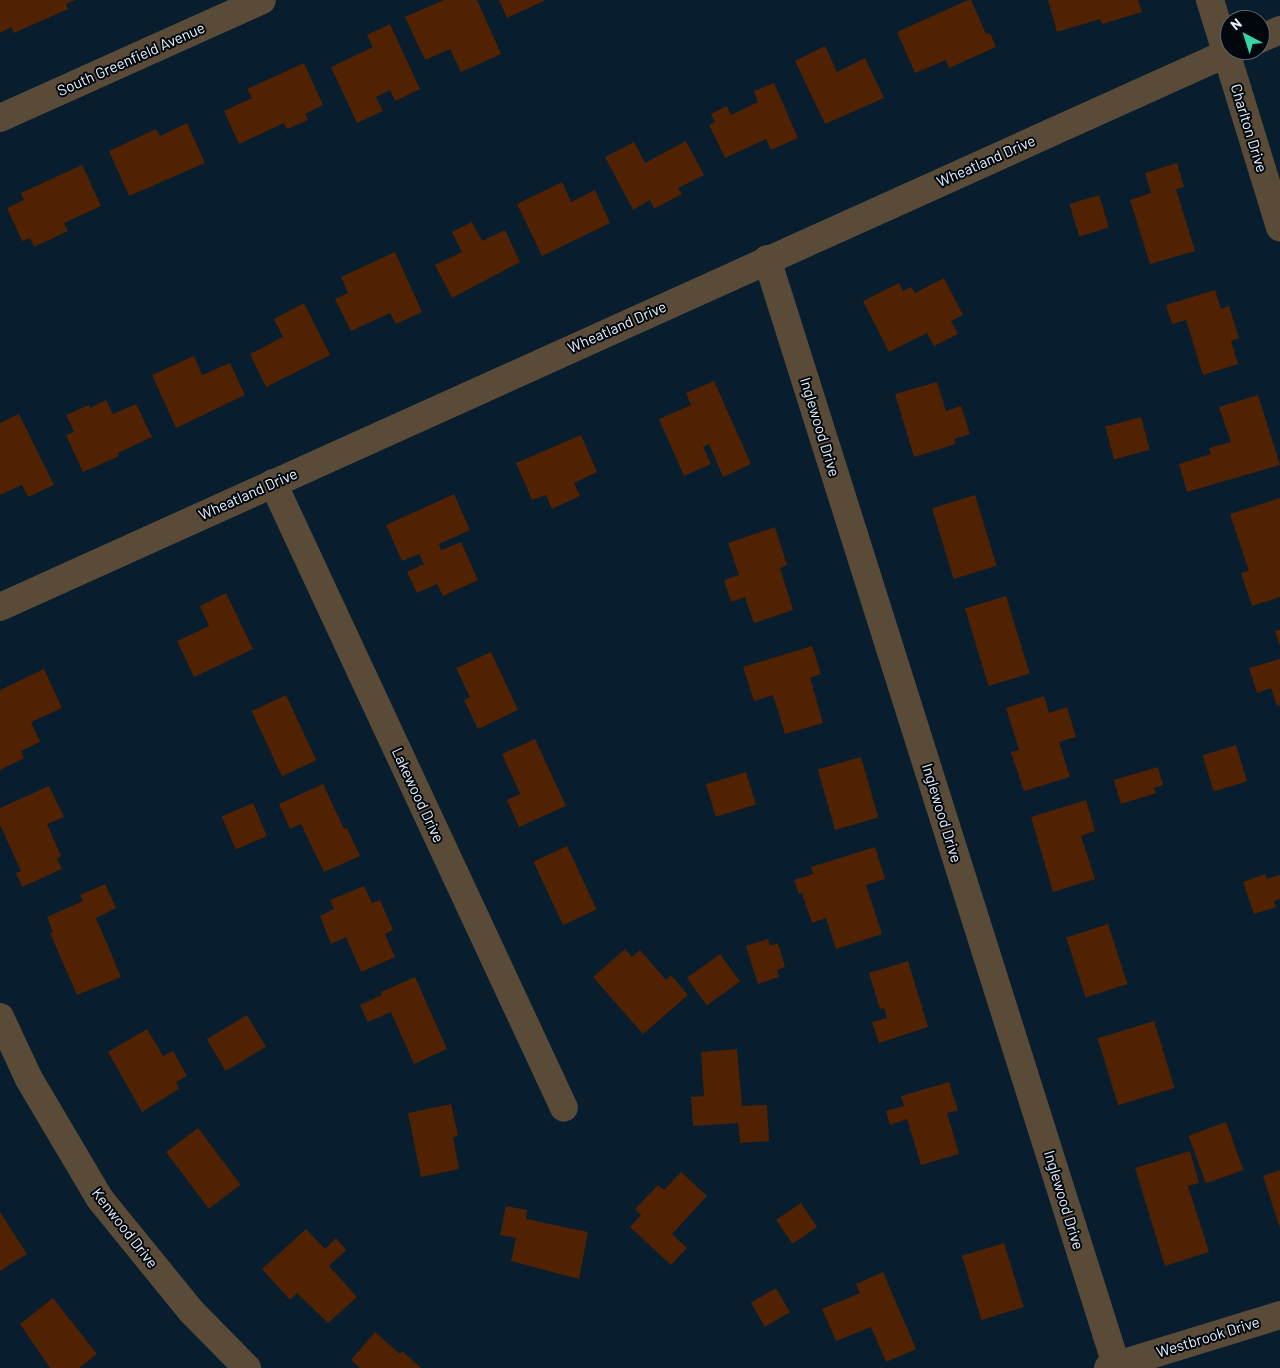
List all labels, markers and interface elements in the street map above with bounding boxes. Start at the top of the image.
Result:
north arrow [1220,10,1270,60]
text: N [1227,14,1245,33]
street label: South Greenfield Avenue [54,18,208,100]
street label: Charlton Drive [1227,82,1271,174]
street label: Wheatland Drive [934,131,1038,191]
street label: Wheatland Drive [565,297,669,357]
street label: Inglewood Drive [796,375,844,479]
street label: Wheatland Drive [196,464,300,524]
street label: Lakewood Drive [388,745,448,845]
street label: Inglewood Drive [918,761,966,865]
street label: Inglewood Drive [1040,1148,1088,1252]
street label: Kenwood Drive [88,1184,162,1272]
street label: Westbrook Drive [1154,1313,1262,1361]

